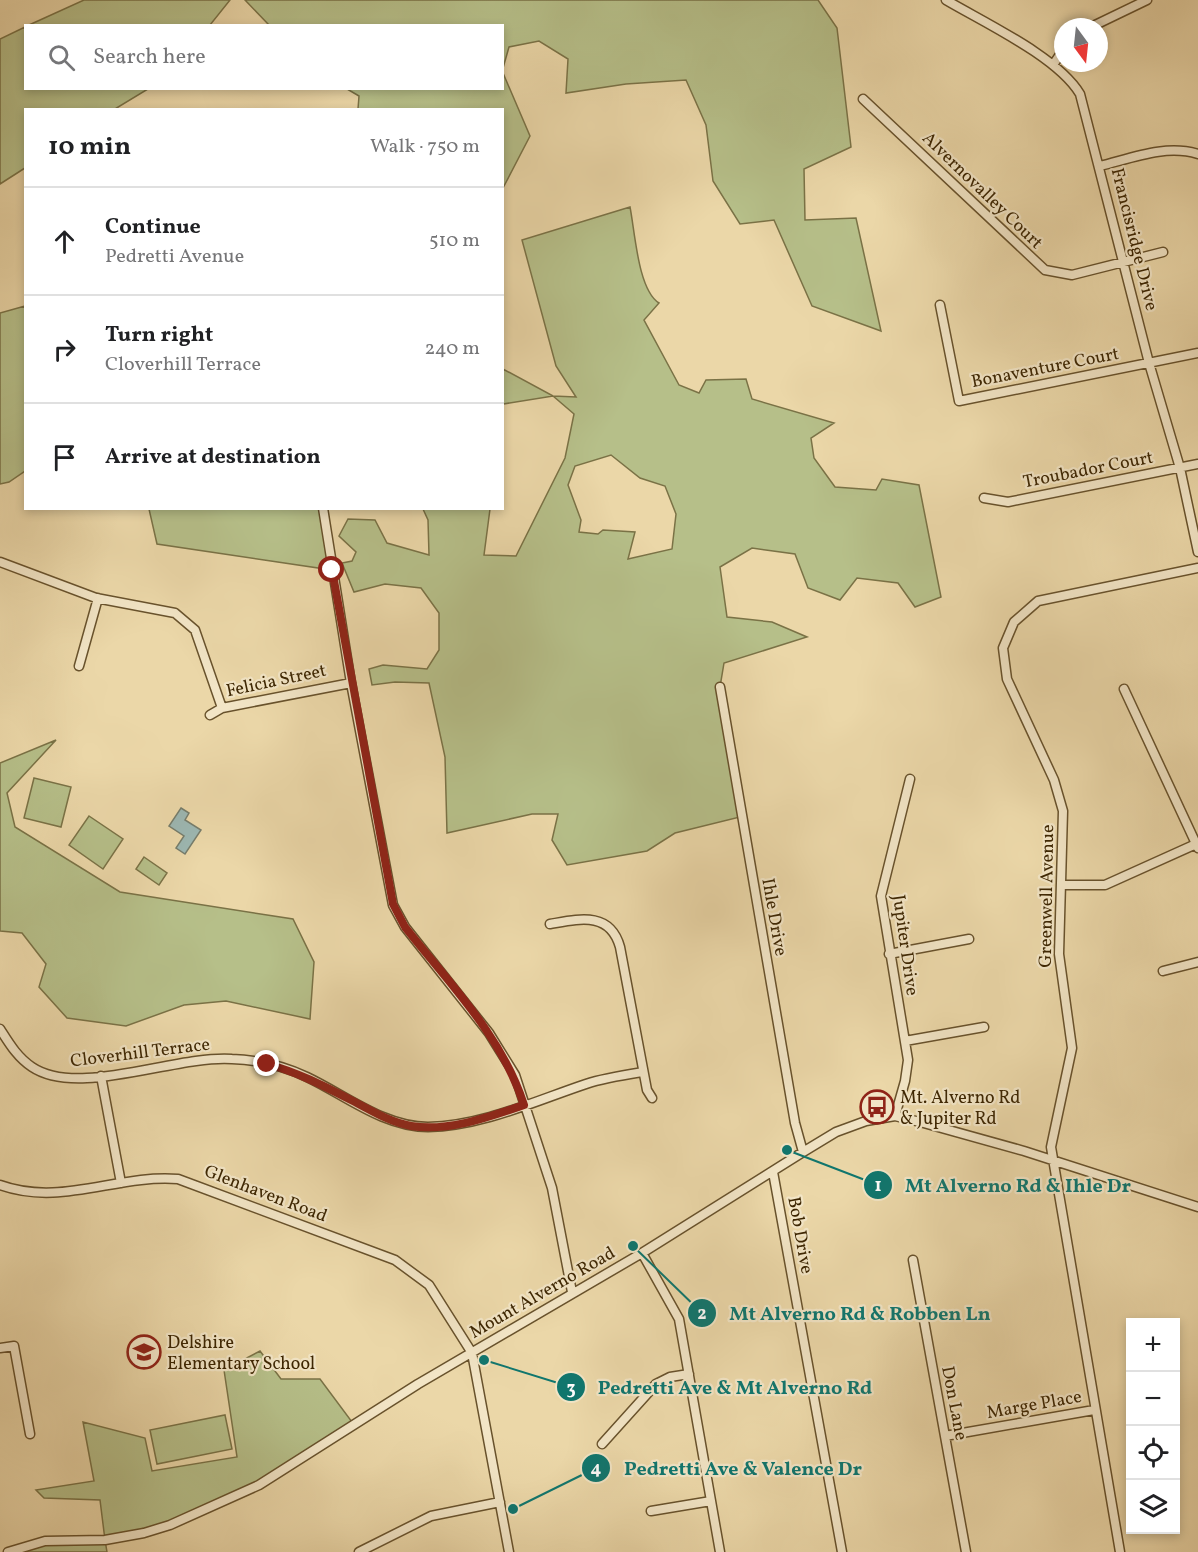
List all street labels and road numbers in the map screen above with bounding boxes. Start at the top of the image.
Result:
street label: Alvernovalley Court [916,127,1048,255]
street label: Francisridge Drive [1104,165,1163,313]
street label: Bonaventure Court [969,342,1121,395]
street label: Troubador Court [1021,446,1156,495]
street label: Felicia Street [224,659,329,704]
street label: Greenwell Avenue [1034,824,1061,968]
street label: Ihle Drive [754,876,793,958]
street label: Jupiter Drive [885,893,924,997]
street label: Cloverhill Terrace [69,1033,211,1074]
street label: Glenhaven Road [200,1159,331,1229]
street label: Bob Drive [780,1195,819,1276]
street label: Mount Alverno Road [465,1241,620,1345]
street label: Don Lane [934,1364,973,1443]
street label: Marge Place [985,1385,1084,1426]

